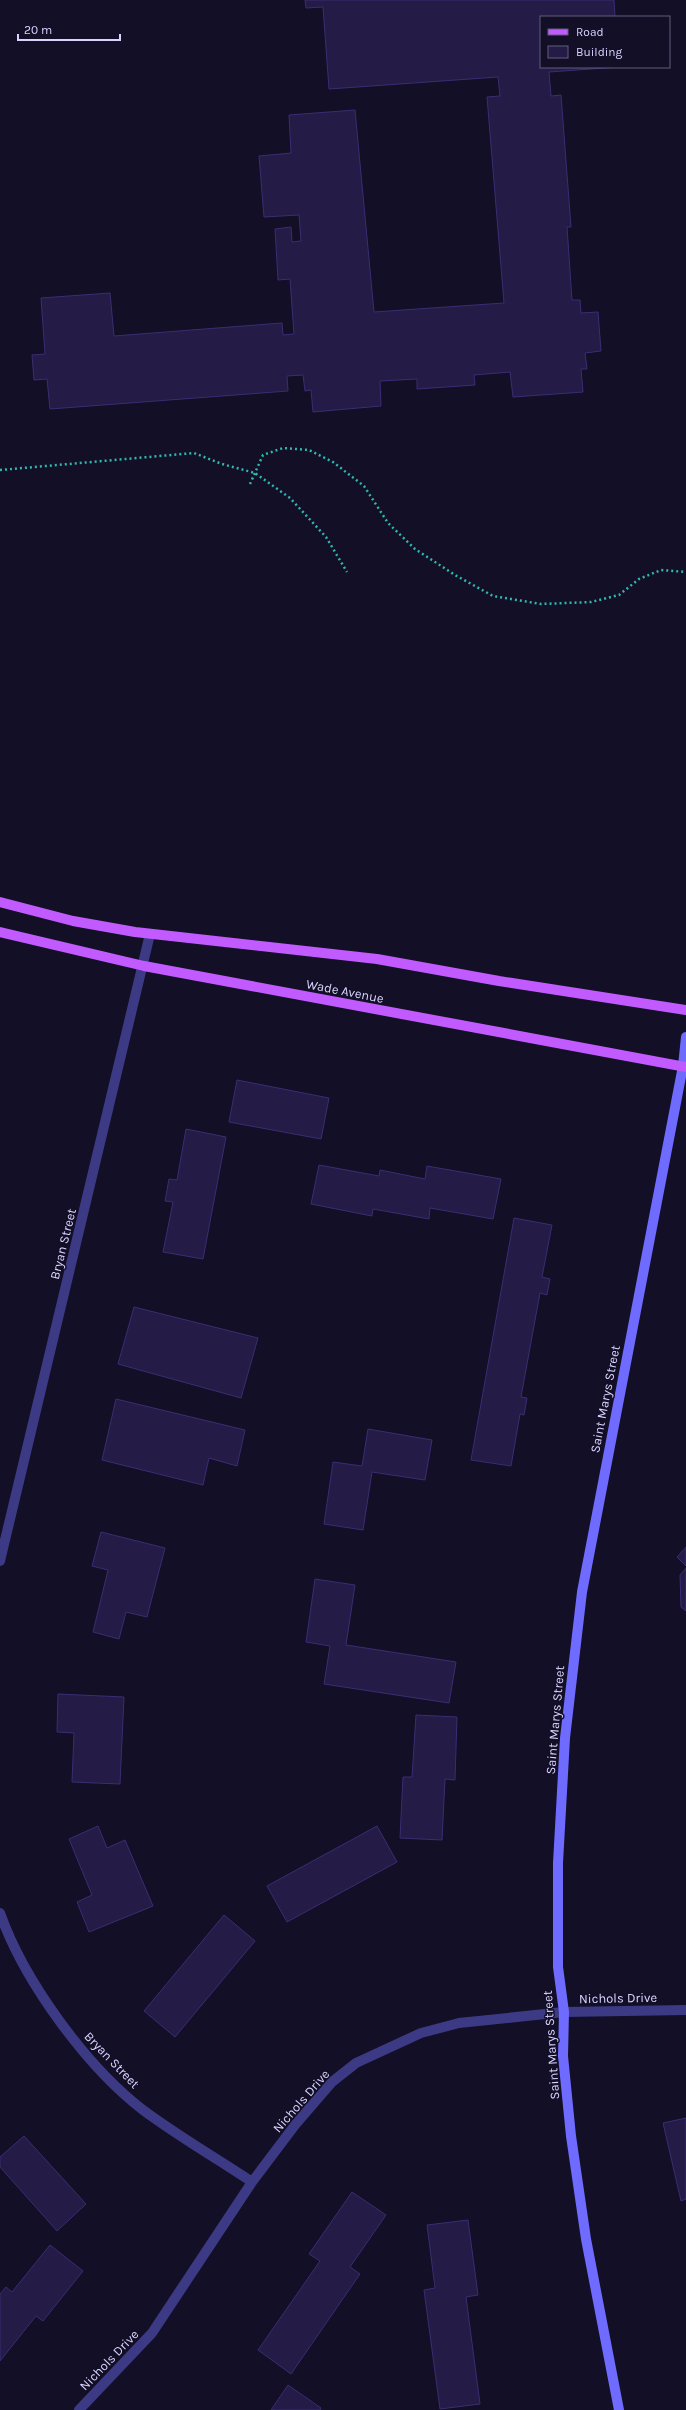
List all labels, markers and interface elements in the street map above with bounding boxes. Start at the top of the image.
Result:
scale bar [18,16,120,42]
legend [540,16,670,68]
text: 20 m [24,23,52,37]
text: Road [576,25,604,39]
text: Building [576,45,623,59]
street label: Wade Avenue [305,976,385,1006]
street label: Bryan Street [47,1207,79,1281]
street label: Saint Marys Street [587,1344,623,1454]
street label: Saint Marys Street [543,1665,567,1775]
street label: Saint Marys Street [540,1990,562,2100]
street label: Nichols Drive [579,1990,658,2006]
street label: Bryan Street [81,2029,143,2091]
street label: Nichols Drive [270,2066,333,2135]
street label: Nichols Drive [76,2326,142,2393]

